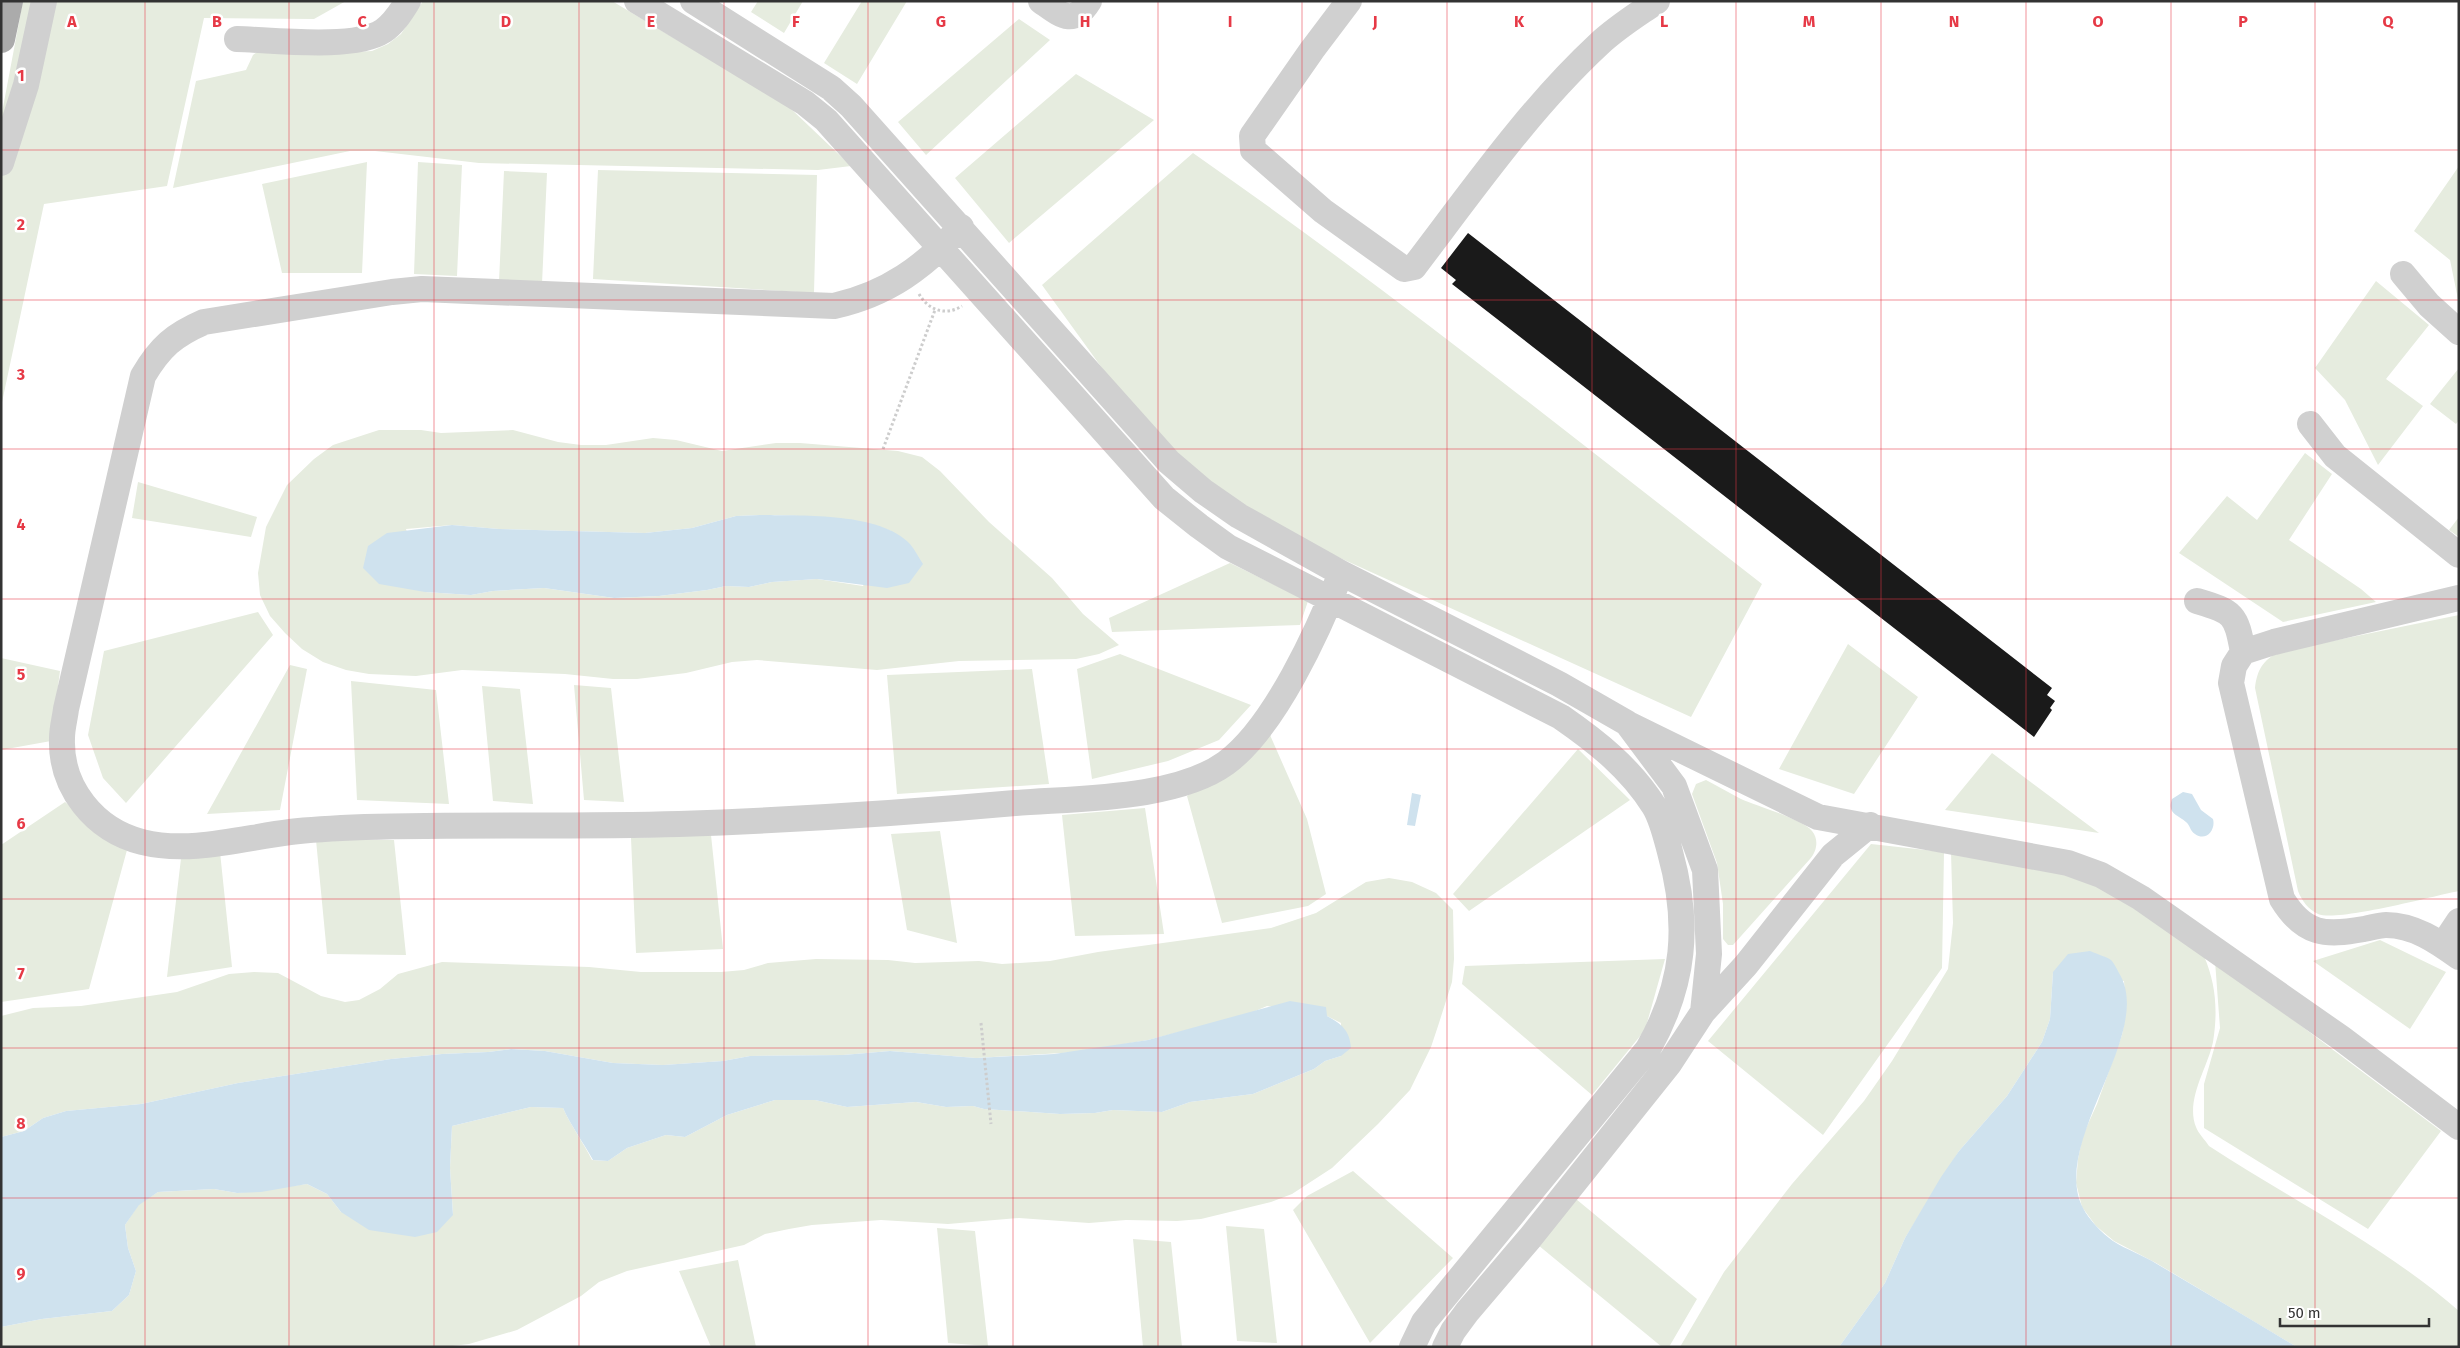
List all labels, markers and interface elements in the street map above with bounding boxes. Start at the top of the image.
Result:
text: A [66,12,77,31]
text: B [212,12,222,31]
text: C [357,12,367,31]
text: D [501,12,511,31]
text: E [647,12,655,31]
text: F [792,12,800,31]
text: G [936,12,946,31]
text: H [1080,12,1090,31]
text: I [1228,12,1232,31]
text: J [1371,12,1378,31]
text: K [1514,12,1525,31]
text: L [1660,12,1668,31]
text: M [1803,12,1816,31]
text: N [1949,12,1959,31]
text: O [2092,12,2104,31]
text: P [2238,12,2248,31]
text: Q [2382,12,2394,31]
text: 1 [17,66,25,85]
text: 2 [17,215,25,234]
text: 3 [16,365,25,384]
text: 4 [16,515,26,534]
text: 5 [17,665,26,684]
text: 6 [16,814,26,833]
text: 7 [17,964,25,983]
text: 8 [16,1114,26,1133]
text: 9 [17,1264,26,1283]
scale bar [2280,1296,2429,1328]
text: 50 m [2288,1304,2321,1322]

